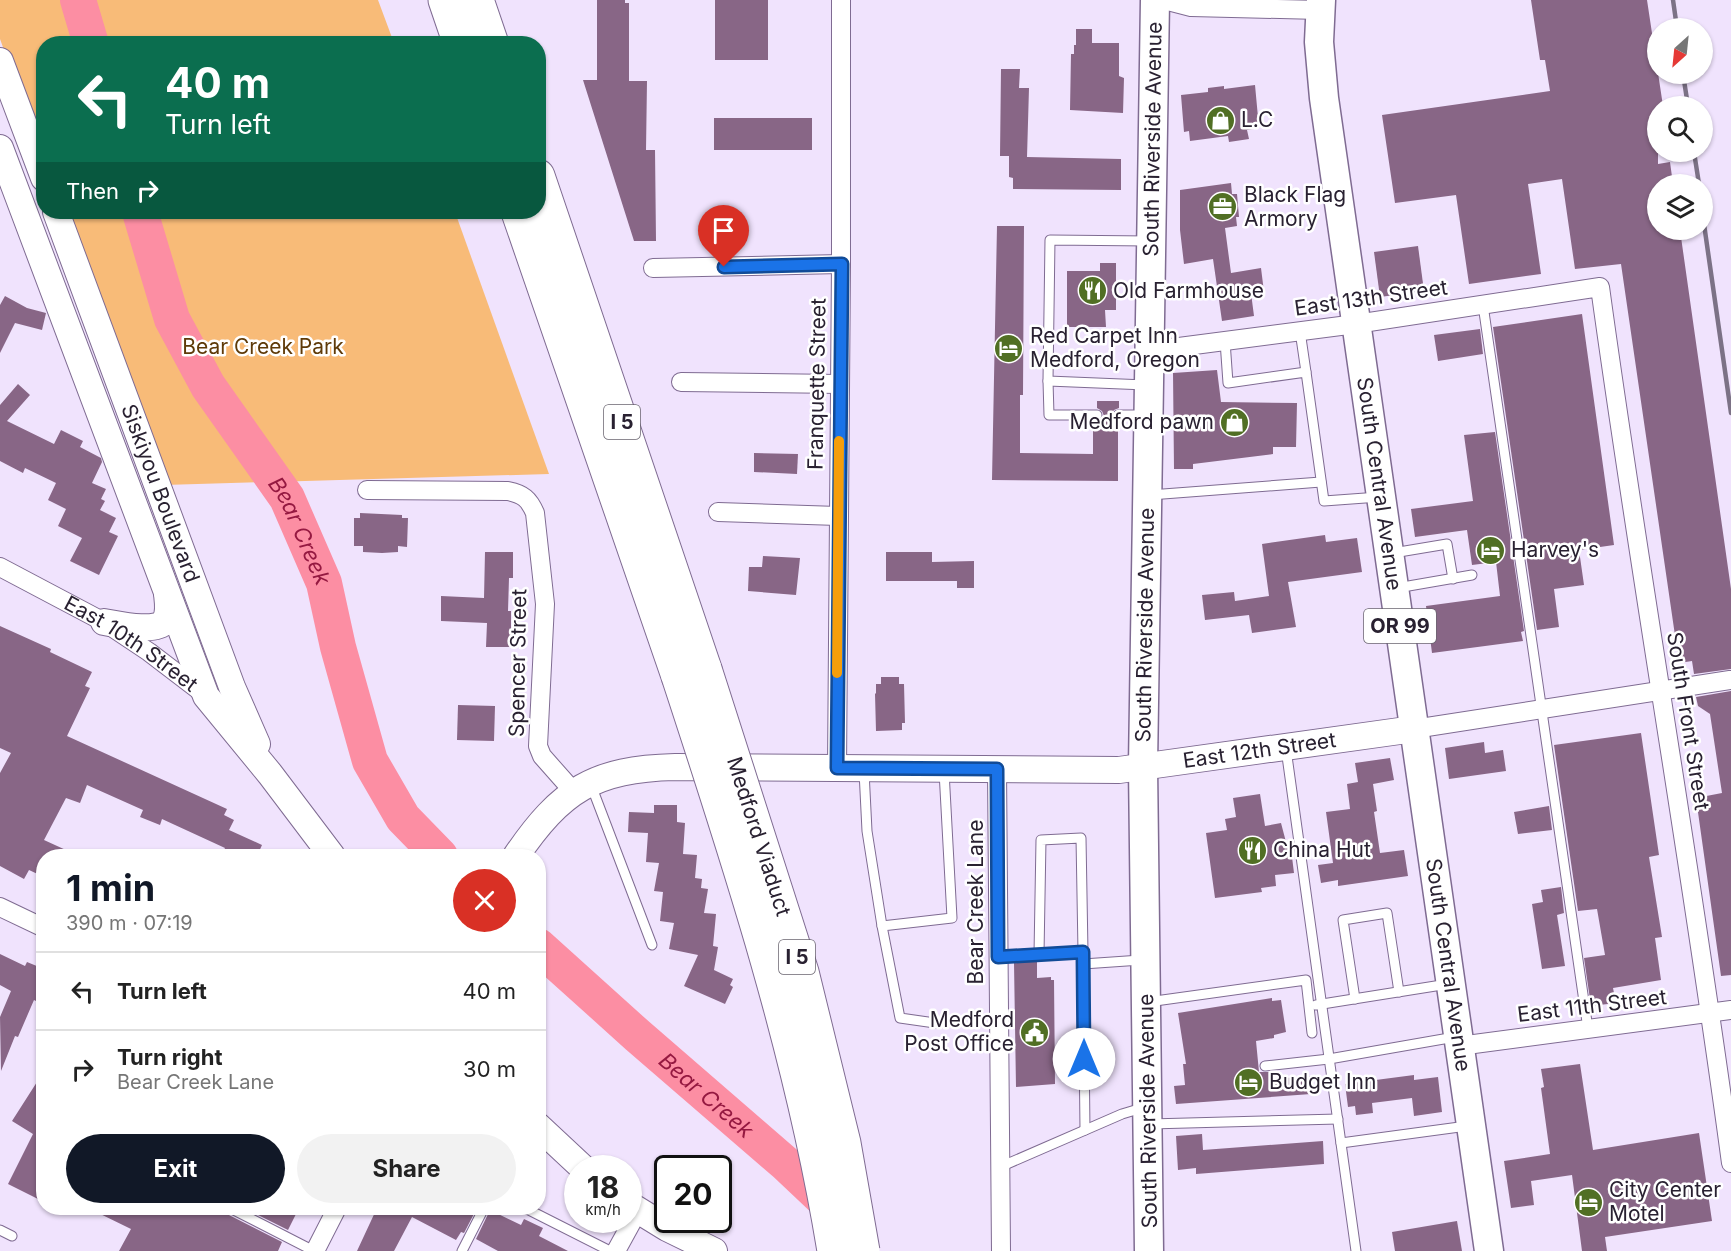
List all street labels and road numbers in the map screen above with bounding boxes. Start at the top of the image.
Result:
street label: South Riverside Avenue [1138,21,1167,257]
street label: East 13th Street [1293,274,1449,321]
street label: Franquette Street [803,298,830,470]
street label: South Central Avenue [1352,375,1407,592]
street label: Siskiyou Boulevard [116,401,205,586]
road number: I 5 [604,405,640,439]
street label: South Riverside Avenue [1130,507,1159,743]
street label: Spencer Street [504,589,531,737]
street label: East 10th Street [60,590,203,697]
road number: OR 99 [1364,609,1436,643]
street label: South Front Street [1662,630,1715,812]
street label: East 12th Street [1181,727,1338,773]
street label: Medford Viaduct [722,754,796,919]
street label: Bear Creek Lane [963,820,988,984]
street label: South Central Avenue [1421,857,1476,1073]
road number: I 5 [779,940,815,974]
street label: East 11th Street [1516,984,1668,1027]
street label: South Riverside Avenue [1133,993,1162,1229]

